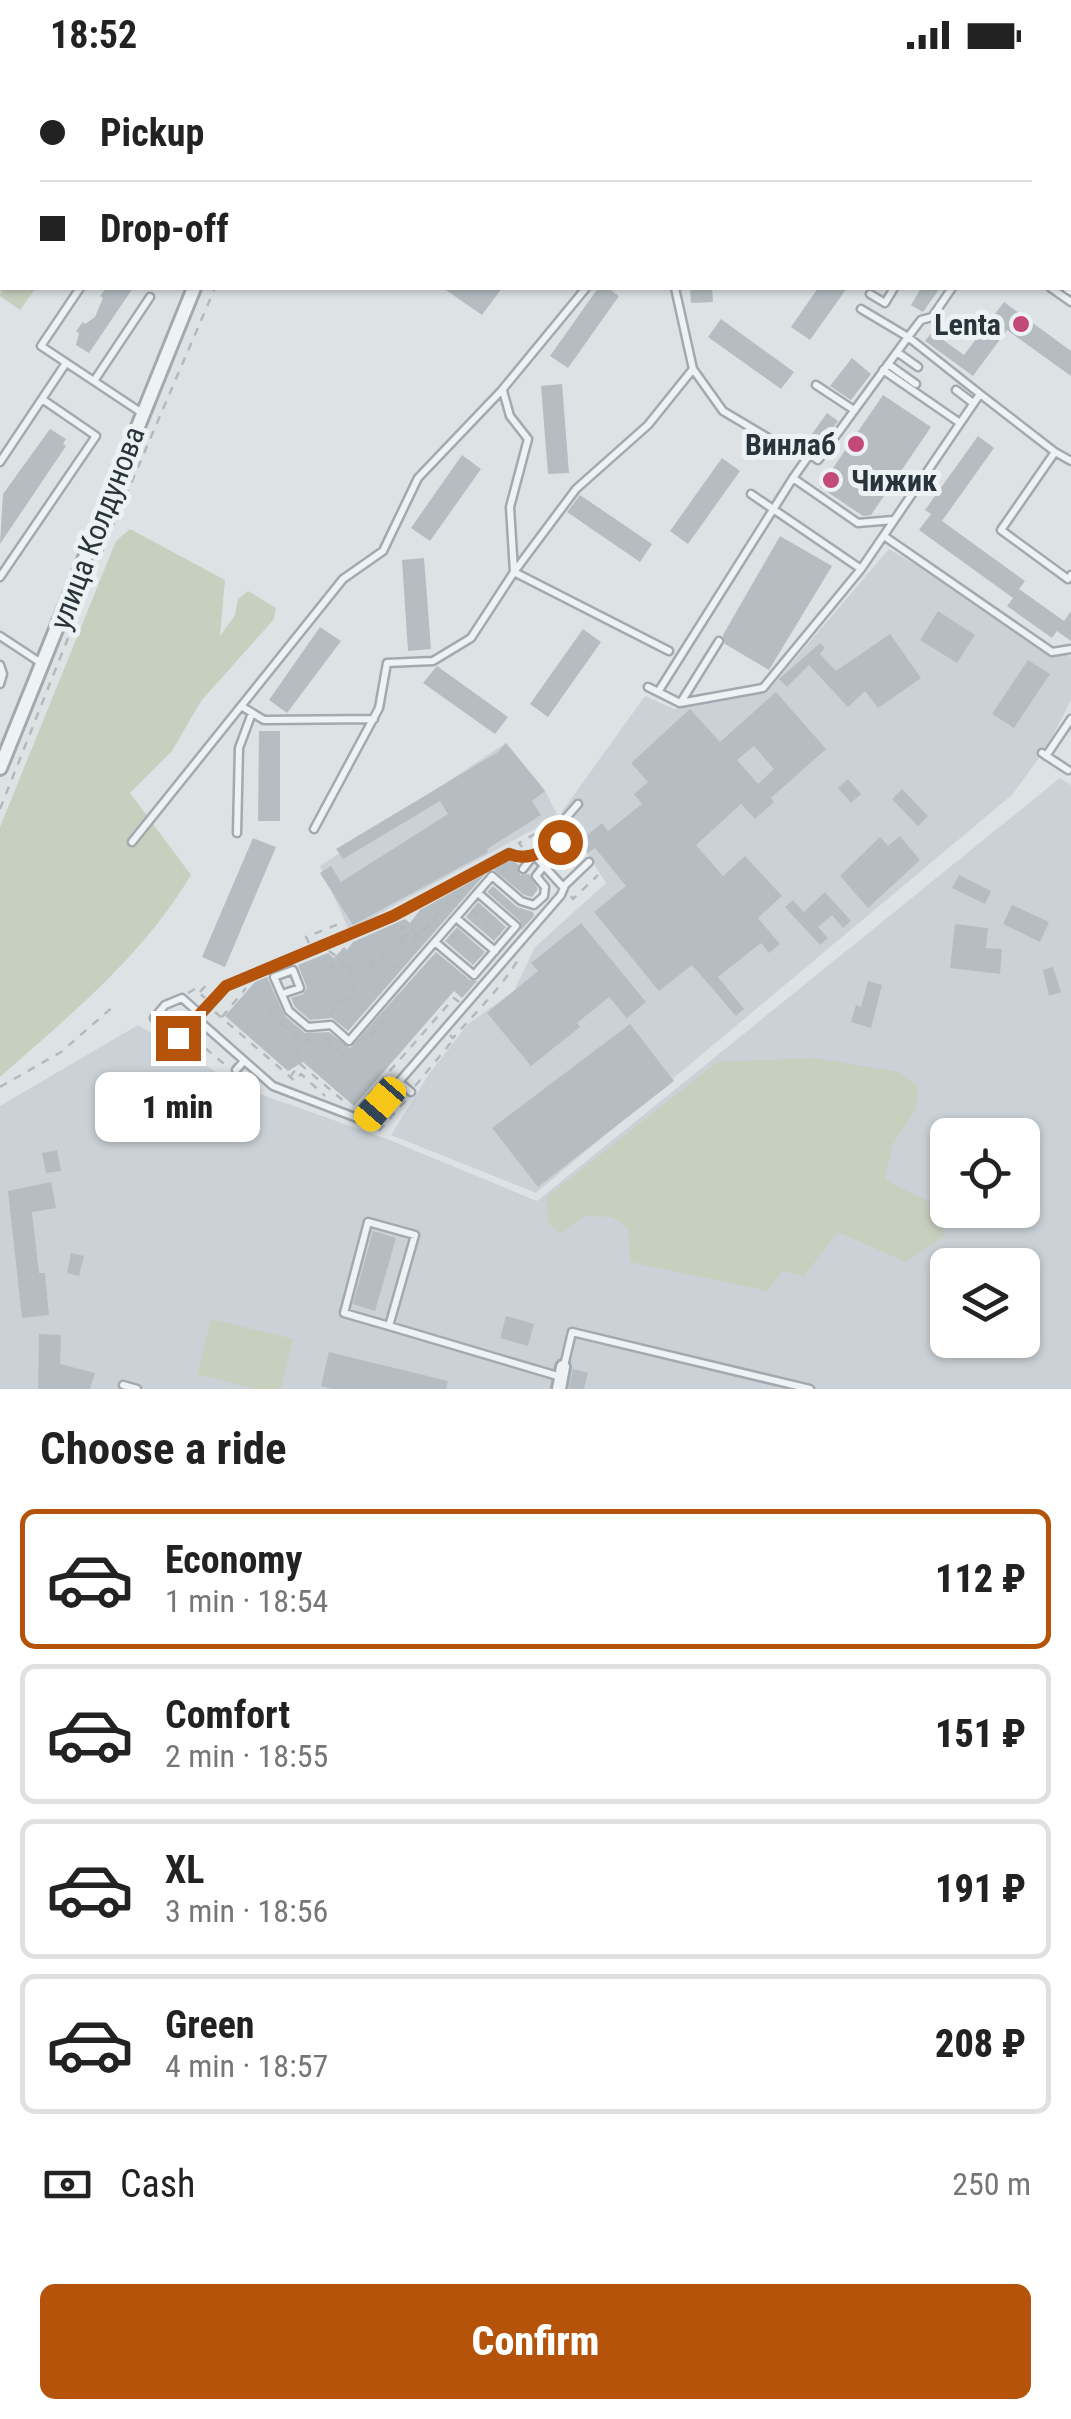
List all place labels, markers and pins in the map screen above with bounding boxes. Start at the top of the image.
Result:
place label: Lenta [934,307,1001,342]
marker: Lenta [1010,313,1032,335]
place label: Винлаб [745,427,836,462]
marker: Винлаб [845,433,867,455]
place label: Чижик [851,463,937,498]
marker: Чижик [820,469,842,491]

